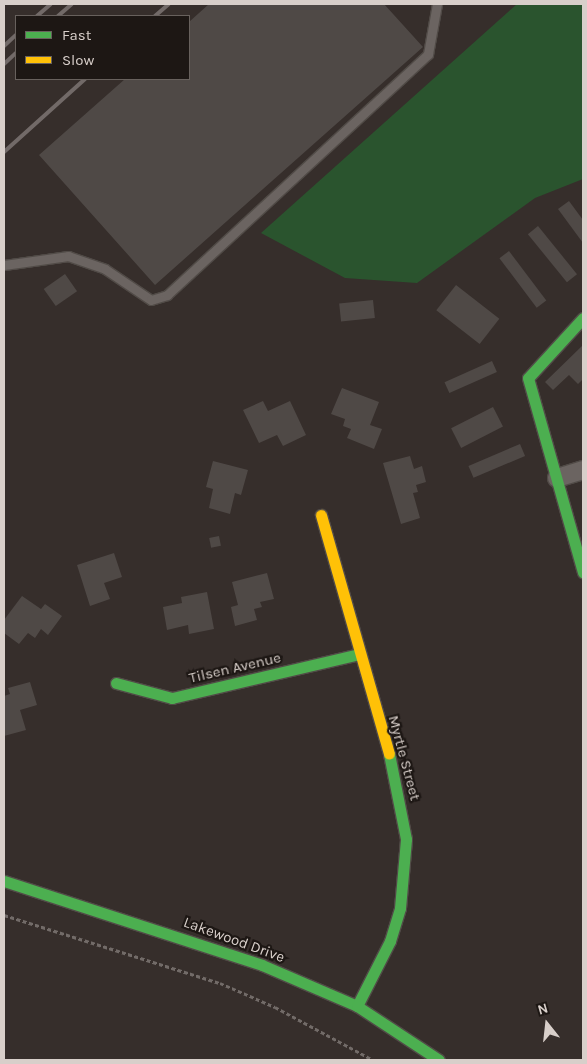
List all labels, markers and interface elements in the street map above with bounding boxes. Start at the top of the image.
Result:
legend [15,15,190,80]
text: Fast [62,26,91,44]
text: Slow [62,51,94,69]
street label: Tilsen Avenue [187,649,283,687]
street label: Myrtle Street [384,713,424,803]
street label: Lakewood Drive [181,913,287,967]
north arrow [522,999,572,1049]
text: N [536,1000,550,1019]

